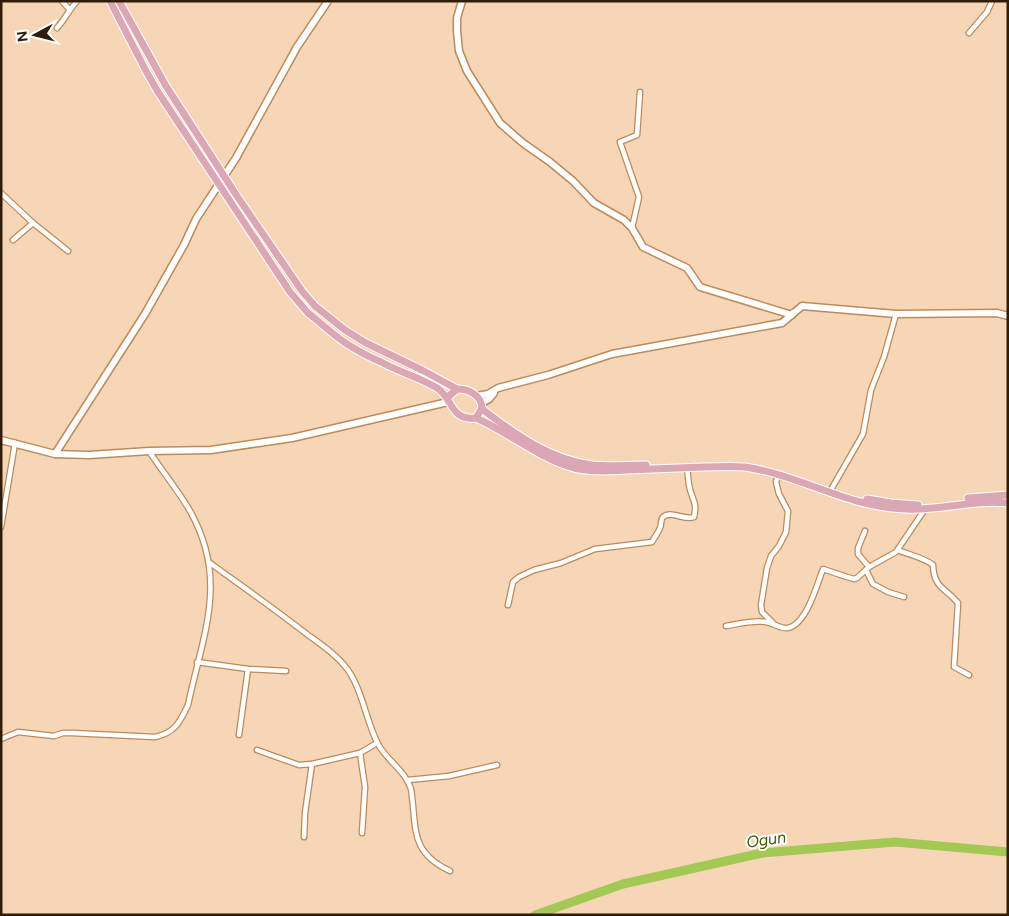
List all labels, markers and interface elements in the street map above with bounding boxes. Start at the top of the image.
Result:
north arrow [10,10,60,60]
text: N [13,30,32,43]
water label: Ogun [745,827,787,852]

